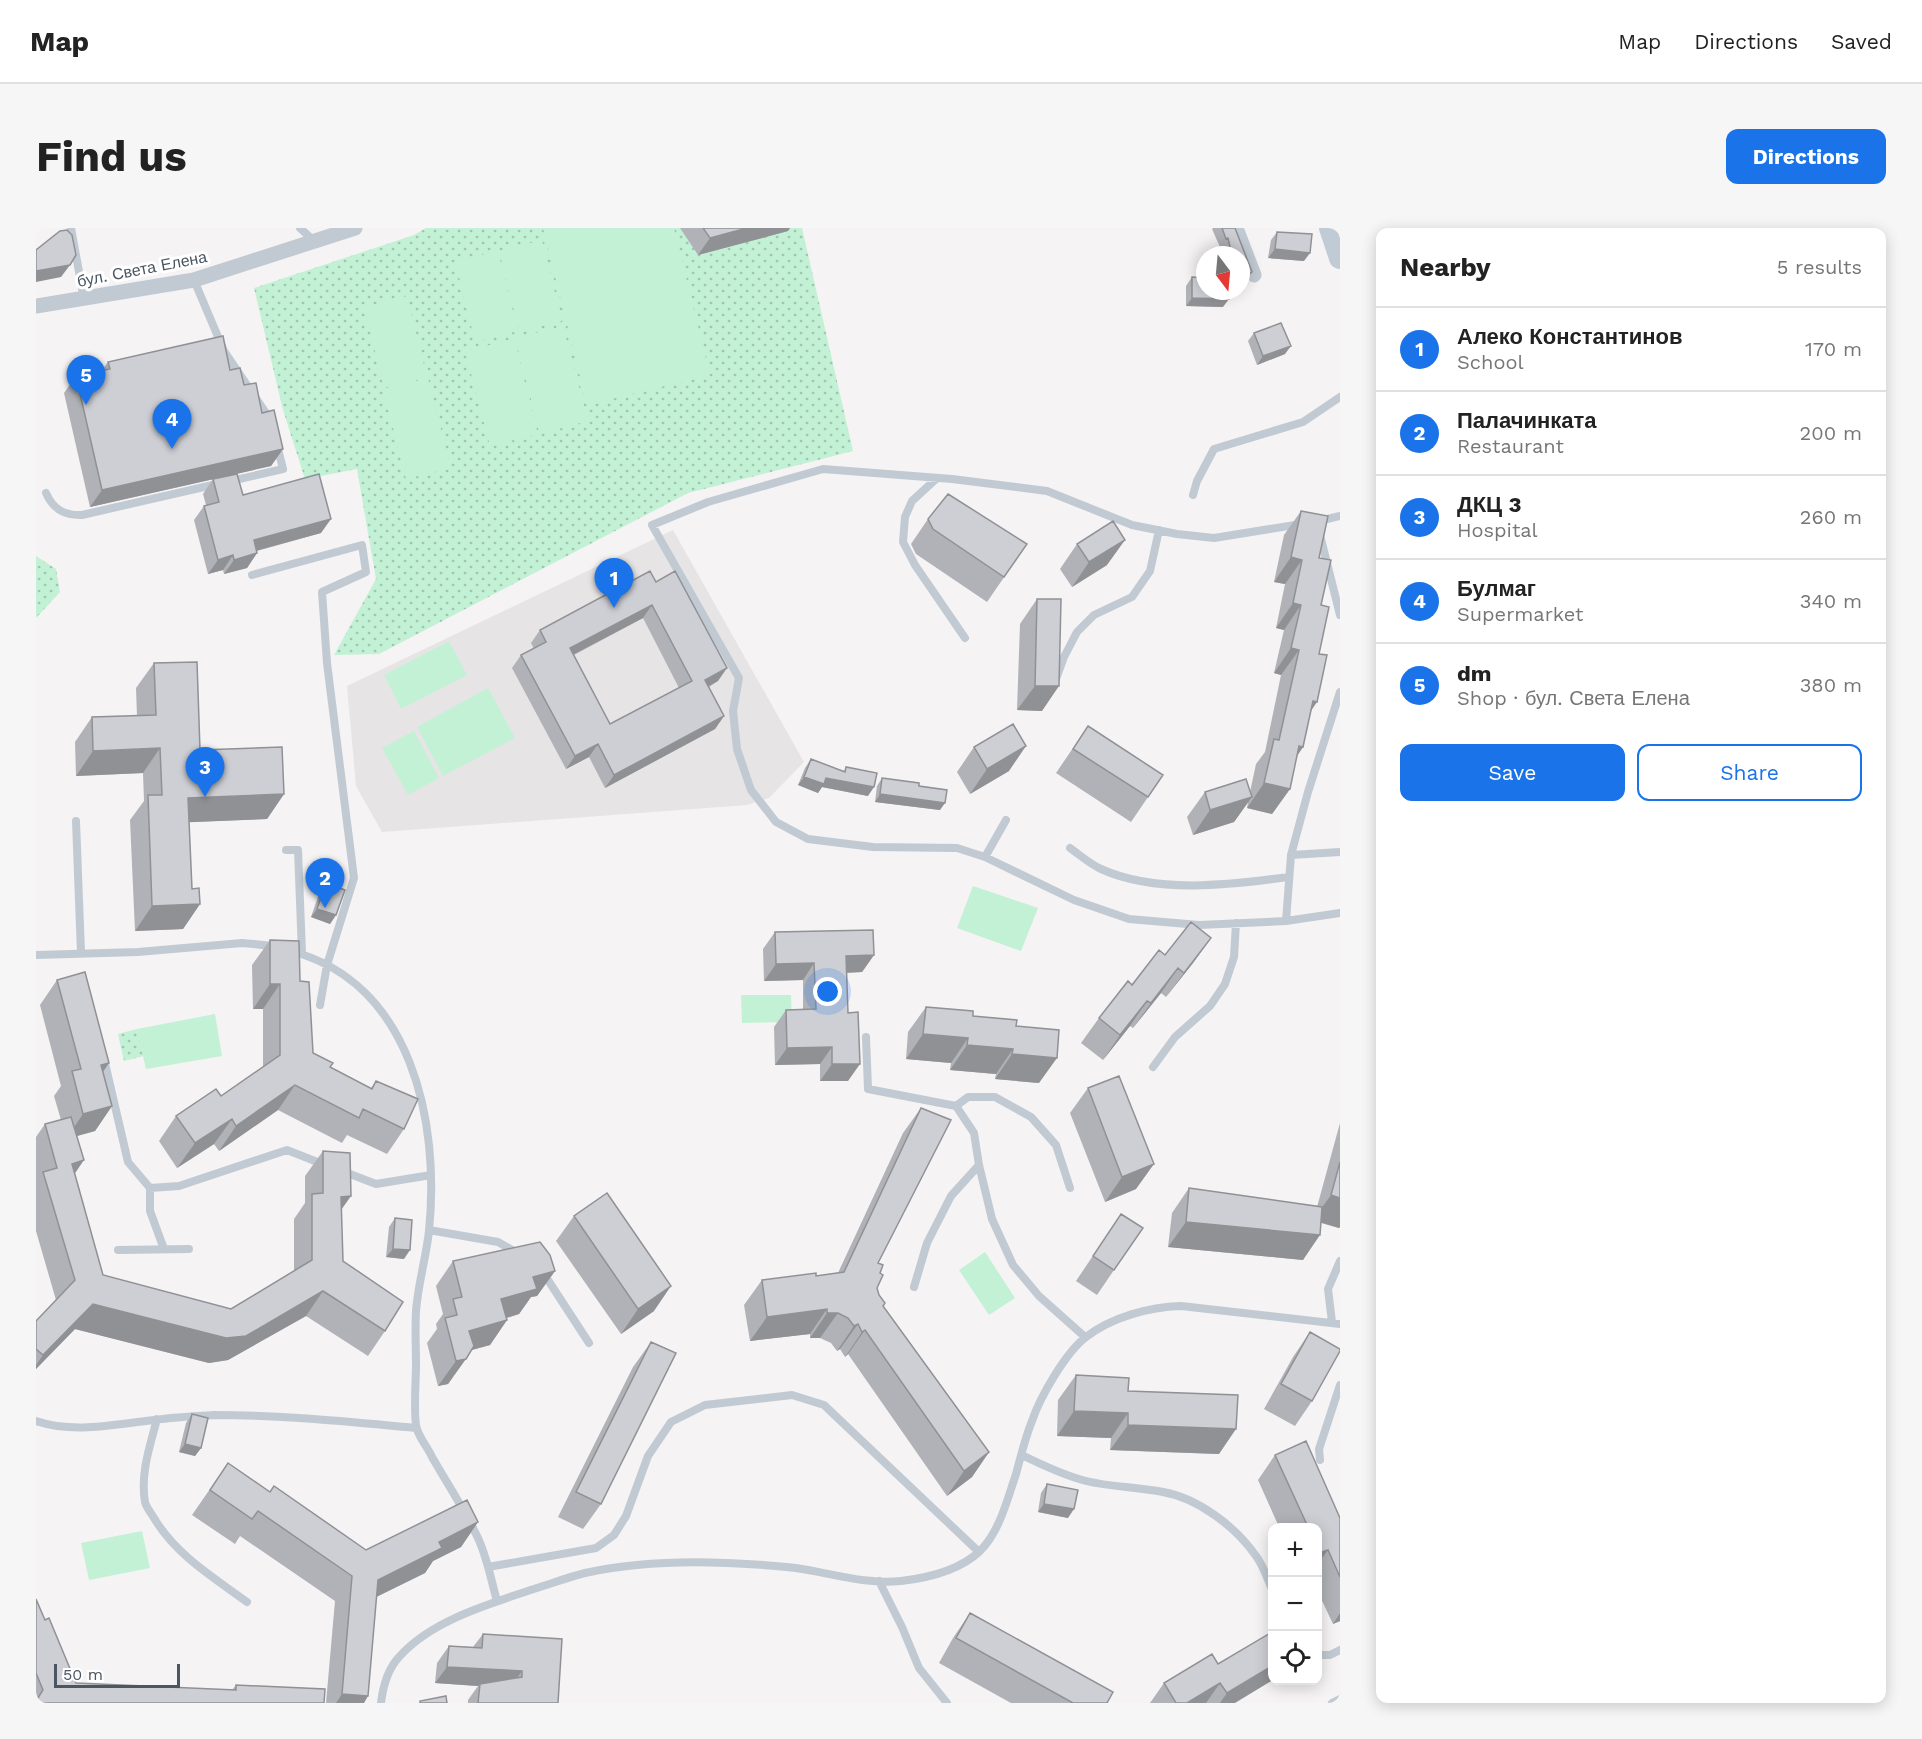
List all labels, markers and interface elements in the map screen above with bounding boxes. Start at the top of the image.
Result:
text: Map [30,25,89,58]
text: Map [1618,29,1661,54]
text: Directions [1694,29,1798,54]
text: Saved [1831,29,1892,54]
button: Directions [1726,129,1886,184]
text: Find us [36,132,187,181]
north arrow [1196,246,1250,300]
street label: бул. Света Елена [75,247,209,291]
text: Nearby [1400,252,1491,282]
text: 5 results [1777,255,1862,279]
text: Алеко Константинов [1457,324,1683,349]
text: 1 [1415,337,1424,361]
text: 170 m [1805,337,1862,361]
text: School [1457,350,1524,374]
pin: 5 [67,356,106,405]
pin: 4 [152,400,192,449]
text: Палачинката [1457,408,1597,433]
text: 2 [1414,421,1425,445]
text: 200 m [1800,421,1862,445]
text: Restaurant [1457,434,1564,458]
text: ДКЦ 3 [1457,492,1522,517]
text: 3 [1414,505,1425,529]
text: 260 m [1800,505,1862,529]
text: Hospital [1457,518,1538,542]
pin: 1 [594,558,634,608]
text: Булмаг [1457,576,1536,601]
text: 4 [1413,589,1426,613]
text: 340 m [1800,589,1862,613]
text: Supermarket [1457,602,1583,626]
text: dm [1457,661,1492,686]
text: 5 [1414,673,1425,697]
text: 380 m [1800,673,1862,697]
text: Shop · бул. Света Елена [1457,686,1690,710]
button: Save [1400,744,1625,801]
button: Share [1637,744,1862,801]
pin: 3 [186,748,224,797]
pin: 2 [306,858,344,908]
your location [813,977,842,1006]
map controls [1268,1523,1322,1685]
button: + [1268,1523,1322,1577]
button: − [1268,1577,1322,1631]
button: locate [1268,1631,1322,1685]
scale bar [54,1661,180,1688]
text: 50 m [63,1665,103,1684]

